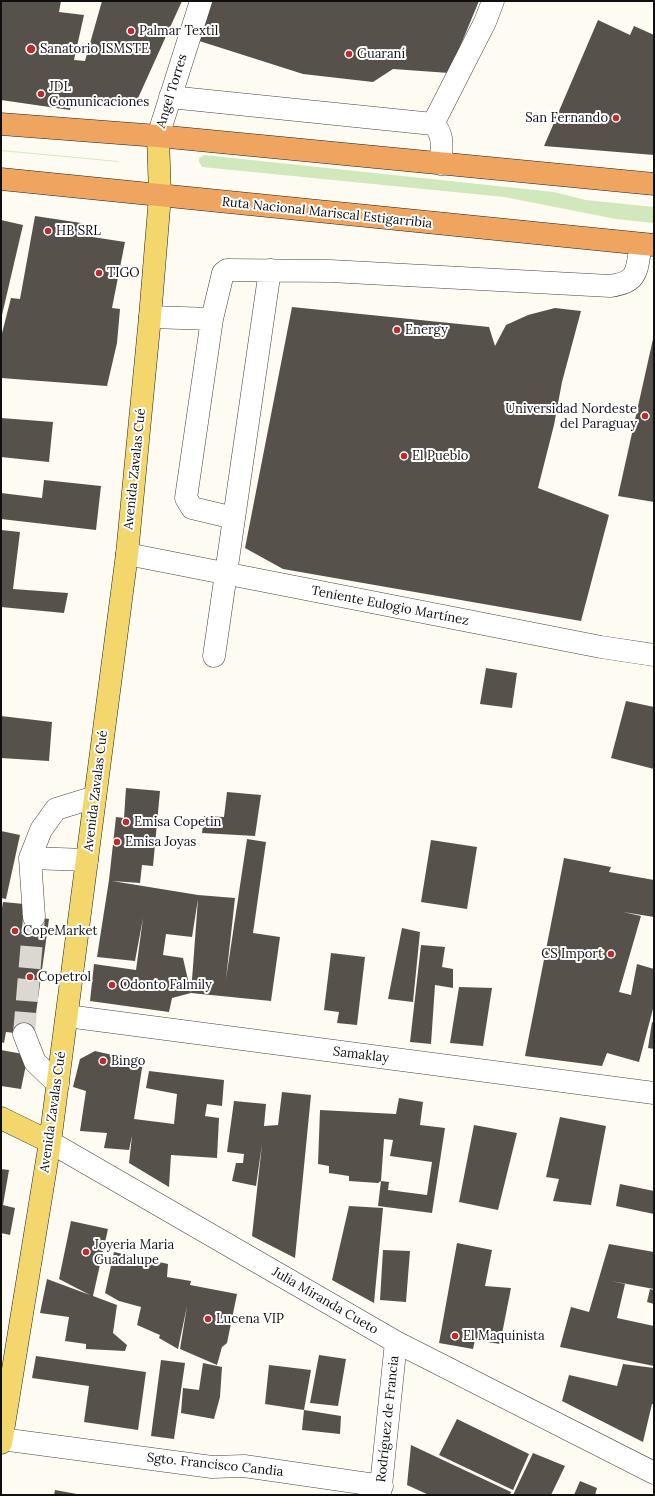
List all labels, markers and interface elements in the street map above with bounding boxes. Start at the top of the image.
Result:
place label: Palmar Textil [139,23,218,39]
marker: Palmar Textil [126,26,136,36]
place label: Sanatorio ISMSTE [40,41,149,57]
marker: Sanatorio ISMSTE [25,43,37,55]
place label: Guaraní [357,46,405,62]
marker: Guaraní [344,49,354,59]
street label: Angel Torres [153,52,191,130]
place label: JDL Comunicaciones [49,79,149,110]
marker: JDL Comunicaciones [36,89,46,99]
place label: San Fernando [525,110,608,126]
marker: San Fernando [611,113,621,123]
street label: Ruta Nacional Mariscal Estigarribia [221,194,433,232]
place label: HB SRL [56,223,101,239]
marker: HB SRL [43,226,53,236]
place label: TIGO [107,265,140,281]
marker: TIGO [94,268,104,278]
place label: Energy [405,322,448,338]
marker: Energy [392,325,402,335]
place label: Universidad Nordeste del Paraguay [505,401,637,432]
street label: Avenida Zavalas Cué [121,407,149,531]
marker: Universidad Nordeste del Paraguay [640,411,650,421]
place label: El Pueblo [412,448,468,464]
marker: El Pueblo [399,451,409,461]
street label: Teniente Eulogio Martínez [310,583,470,629]
street label: Avenida Zavalas Cué [81,729,111,853]
place label: Emisa Copetin [134,814,221,830]
marker: Emisa Copetin [121,817,131,827]
place label: Emisa Joyas [125,834,196,850]
marker: Emisa Joyas [112,837,122,847]
place label: CopeMarket [23,923,97,939]
marker: CopeMarket [10,926,20,936]
place label: CS Import [541,946,603,962]
marker: CS Import [606,949,616,959]
place label: Copetrol [38,969,91,985]
marker: Copetrol [25,972,35,982]
place label: Odonto Falmily [120,977,212,993]
marker: Odonto Falmily [107,980,117,990]
street label: Samaklay [332,1044,390,1066]
street label: Avenida Zavalas Cué [37,1050,69,1174]
place label: Bingo [111,1053,145,1069]
marker: Bingo [98,1056,108,1066]
place label: Joyeria Maria Guadalupe [94,1237,174,1268]
marker: Joyeria Maria Guadalupe [81,1247,91,1257]
street label: Julia Miranda Cueto [269,1264,381,1338]
place label: Lucena VIP [216,1311,284,1327]
marker: Lucena VIP [203,1314,213,1324]
place label: El Maquinista [463,1328,545,1344]
marker: El Maquinista [450,1331,460,1341]
street label: Rodríguez de Francia [374,1355,402,1483]
street label: Sgto. Francisco Candia [146,1450,284,1480]

